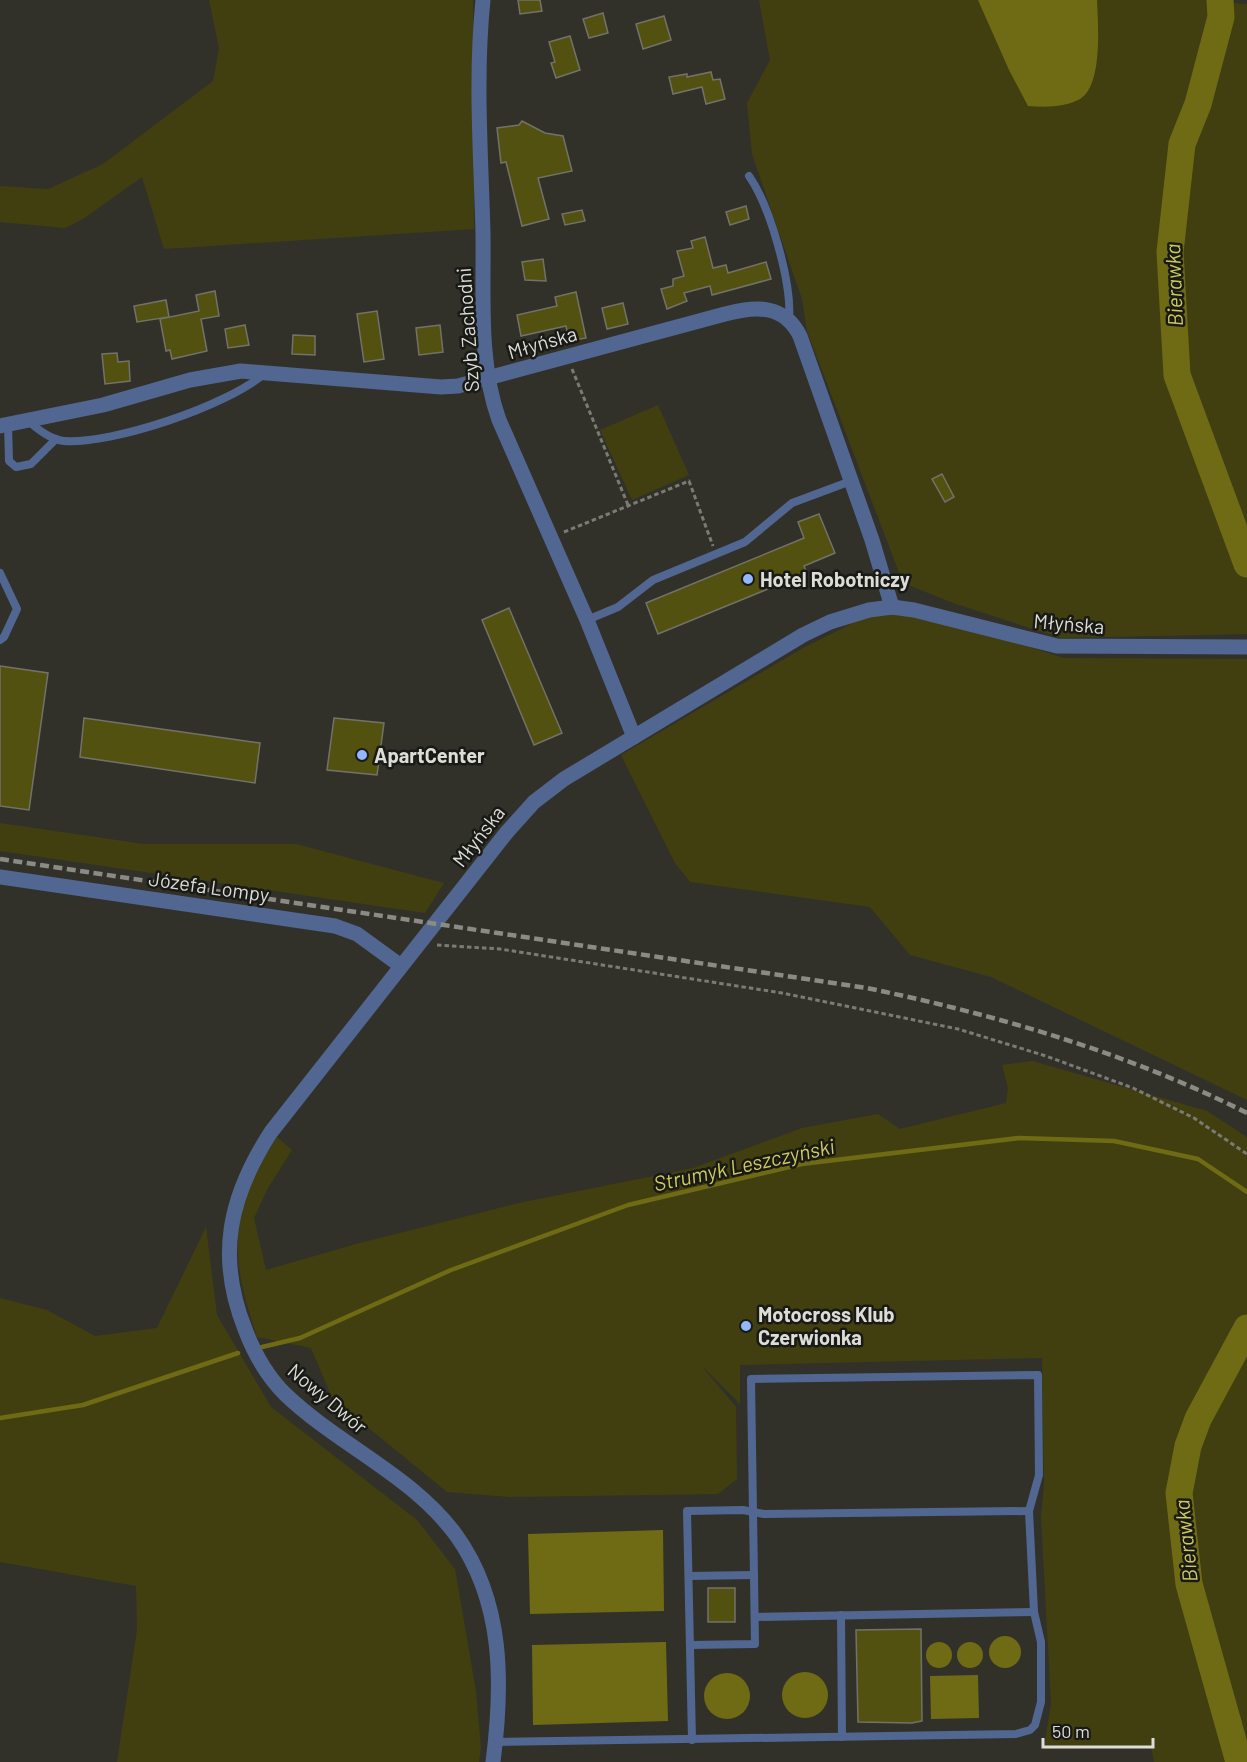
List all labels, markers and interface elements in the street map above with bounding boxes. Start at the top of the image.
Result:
water label: Bierawka [1159,243,1187,327]
street label: Szyb Zachodni [451,267,483,393]
street label: Młyńska [505,321,579,363]
place label: Hotel Robotniczy [760,567,910,591]
marker: Hotel Robotniczy [741,572,755,586]
street label: Młyńska [1033,608,1105,638]
place label: ApartCenter [374,743,485,767]
marker: ApartCenter [355,748,369,762]
street label: Młyńska [447,801,509,871]
street label: Józefa Lompy [147,866,271,906]
water label: Strumyk Leszczyński [651,1132,838,1195]
place label: Motocross Klub Czerwionka [758,1302,895,1349]
marker: Motocross Klub Czerwionka [739,1319,753,1333]
street label: Nowy Dwór [284,1358,372,1438]
water label: Bierawka [1168,1499,1202,1583]
scale bar [1043,1711,1152,1749]
text: 50 m [1052,1720,1090,1742]

